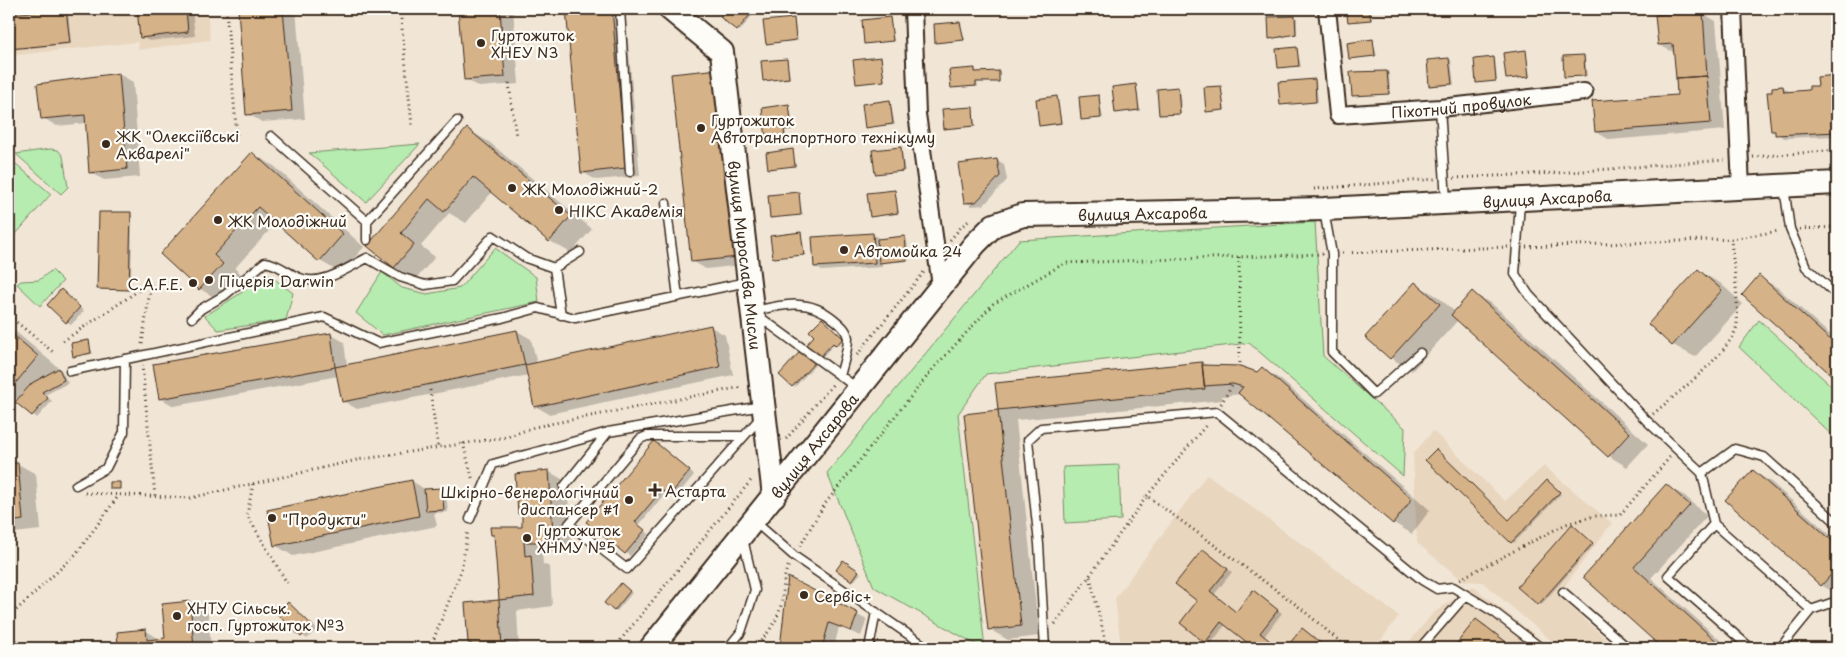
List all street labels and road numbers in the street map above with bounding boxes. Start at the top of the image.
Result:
street label: Піхотний провулок [1390,86,1532,123]
street label: вулиця Мирослава Мисли [723,159,768,351]
street label: вулиця Ахсарова [1482,183,1613,212]
street label: вулиця Ахсарова [1078,200,1208,225]
street label: вулиця Ахсарова [764,387,864,503]

